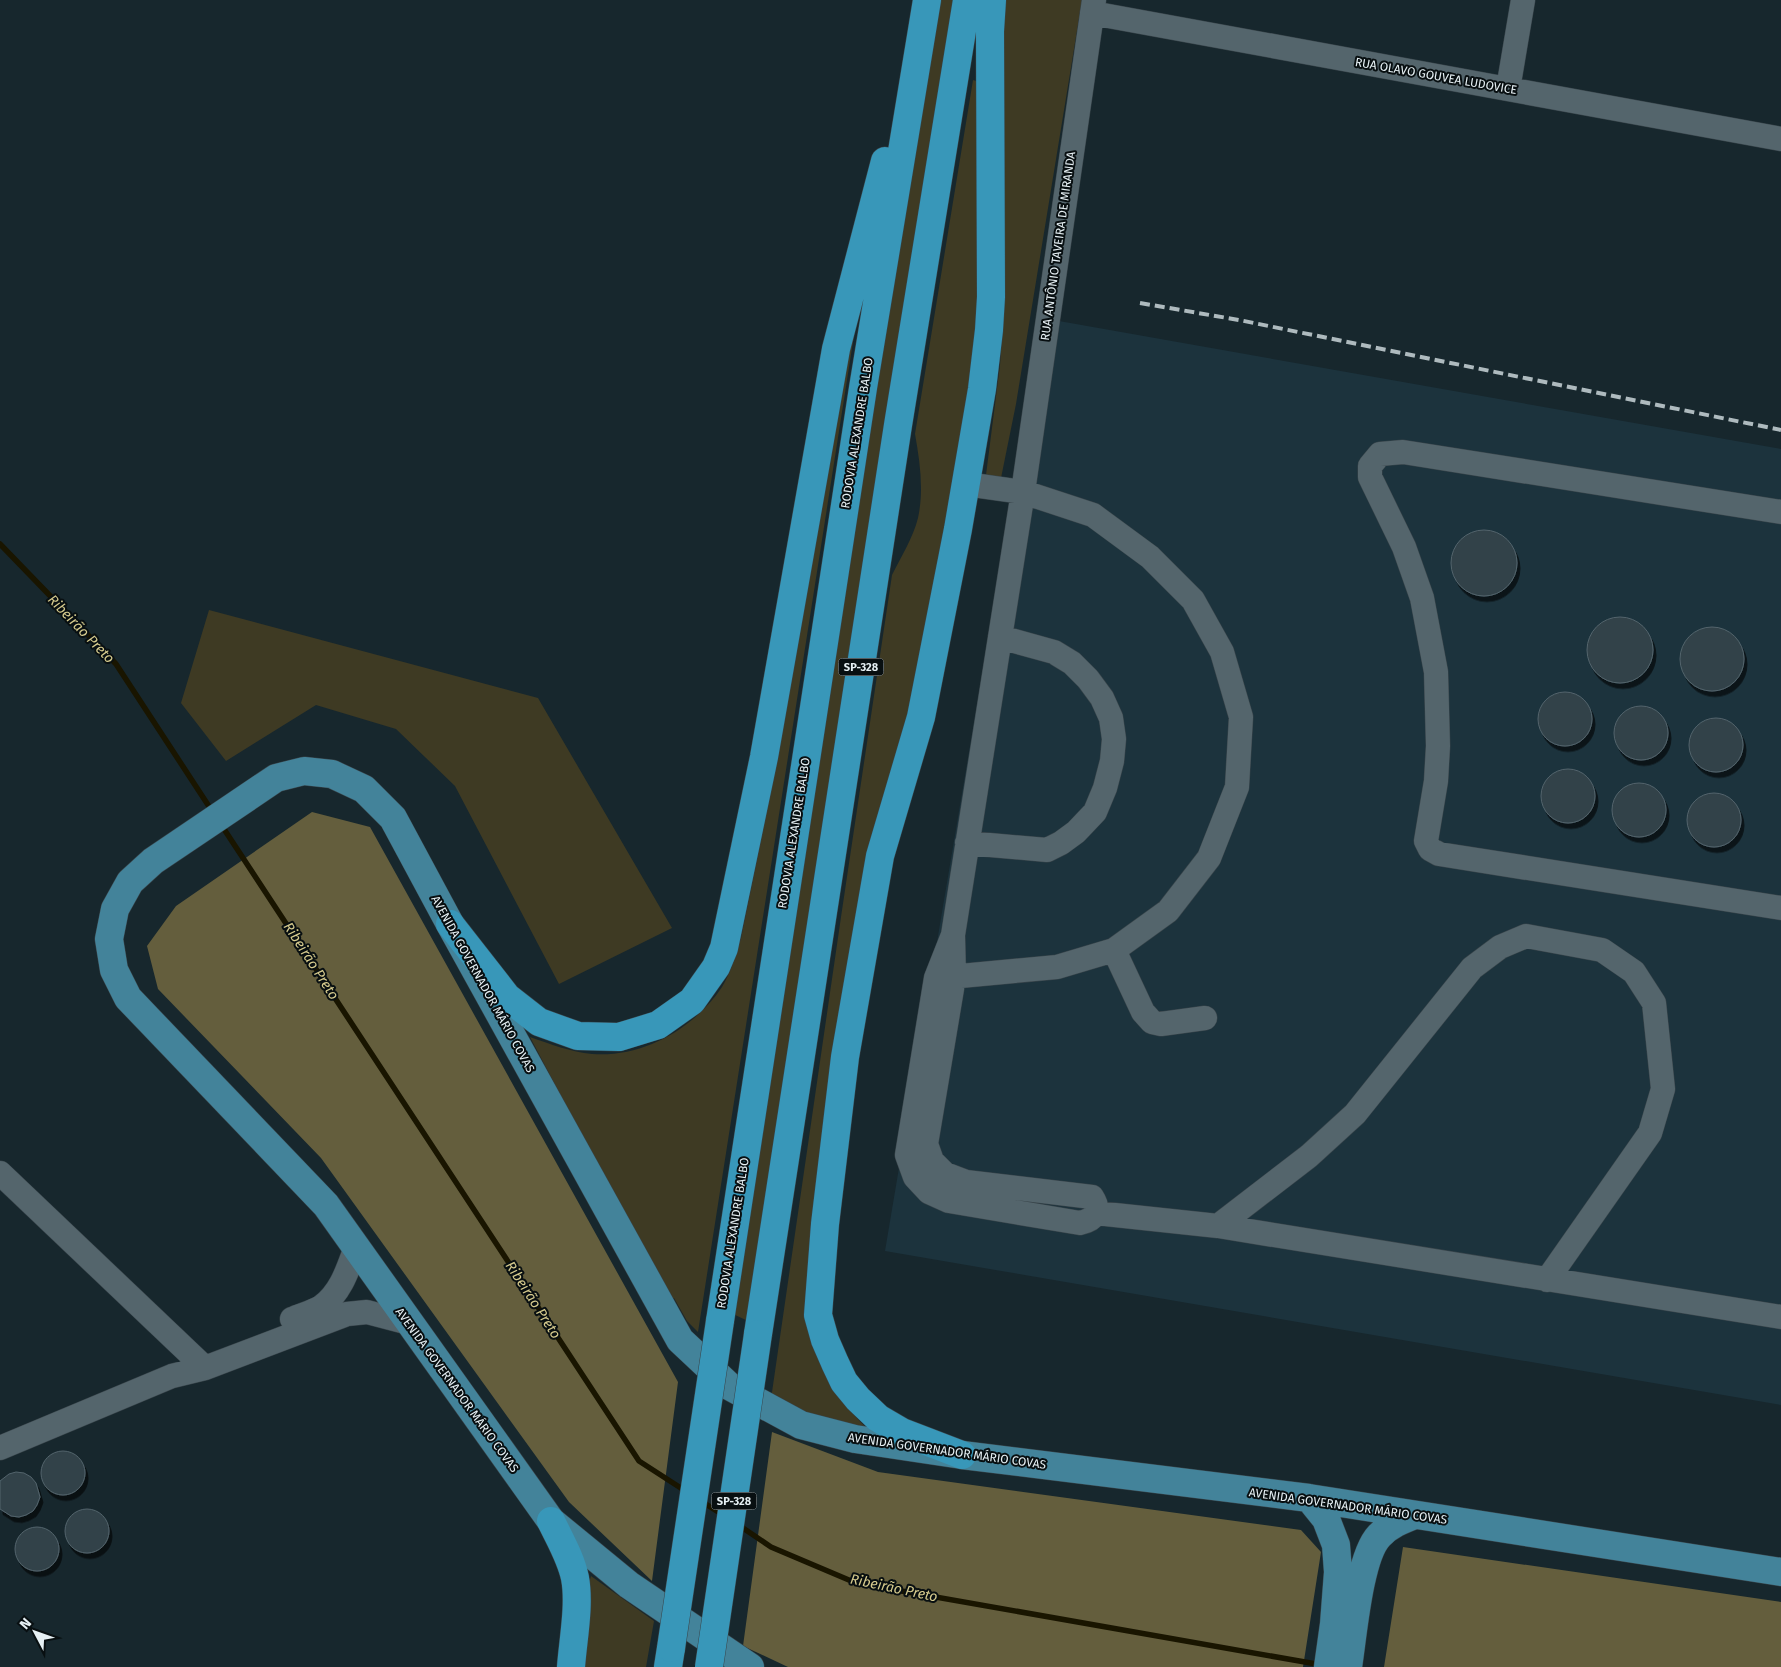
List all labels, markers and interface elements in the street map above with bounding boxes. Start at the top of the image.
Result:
street label: RUA OLAVO GOUVEA LUDOVICE [1354,55,1518,97]
street label: RUA ANTÔNIO TAVEIRA DE MIRANDA [1037,150,1078,341]
street label: RODOVIA ALEXANDRE BALBO [838,356,876,510]
water label: Ribeirão Preto [44,591,118,667]
road number: SP-328 [838,659,884,676]
street label: RODOVIA ALEXANDRE BALBO [775,756,813,910]
street label: AVENIDA GOVERNADOR MÁRIO COVAS [428,893,539,1075]
water label: Ribeirão Preto [280,919,342,1003]
street label: RODOVIA ALEXANDRE BALBO [714,1156,752,1310]
water label: Ribeirão Preto [502,1258,564,1342]
street label: AVENIDA GOVERNADOR MÁRIO COVAS [393,1304,523,1475]
street label: AVENIDA GOVERNADOR MÁRIO COVAS [847,1429,1048,1472]
street label: AVENIDA GOVERNADOR MÁRIO COVAS [1248,1484,1449,1527]
road number: SP-328 [712,1492,756,1510]
water label: Ribeirão Preto [849,1570,939,1606]
north arrow [10,1607,60,1657]
text: N [16,1615,35,1633]

